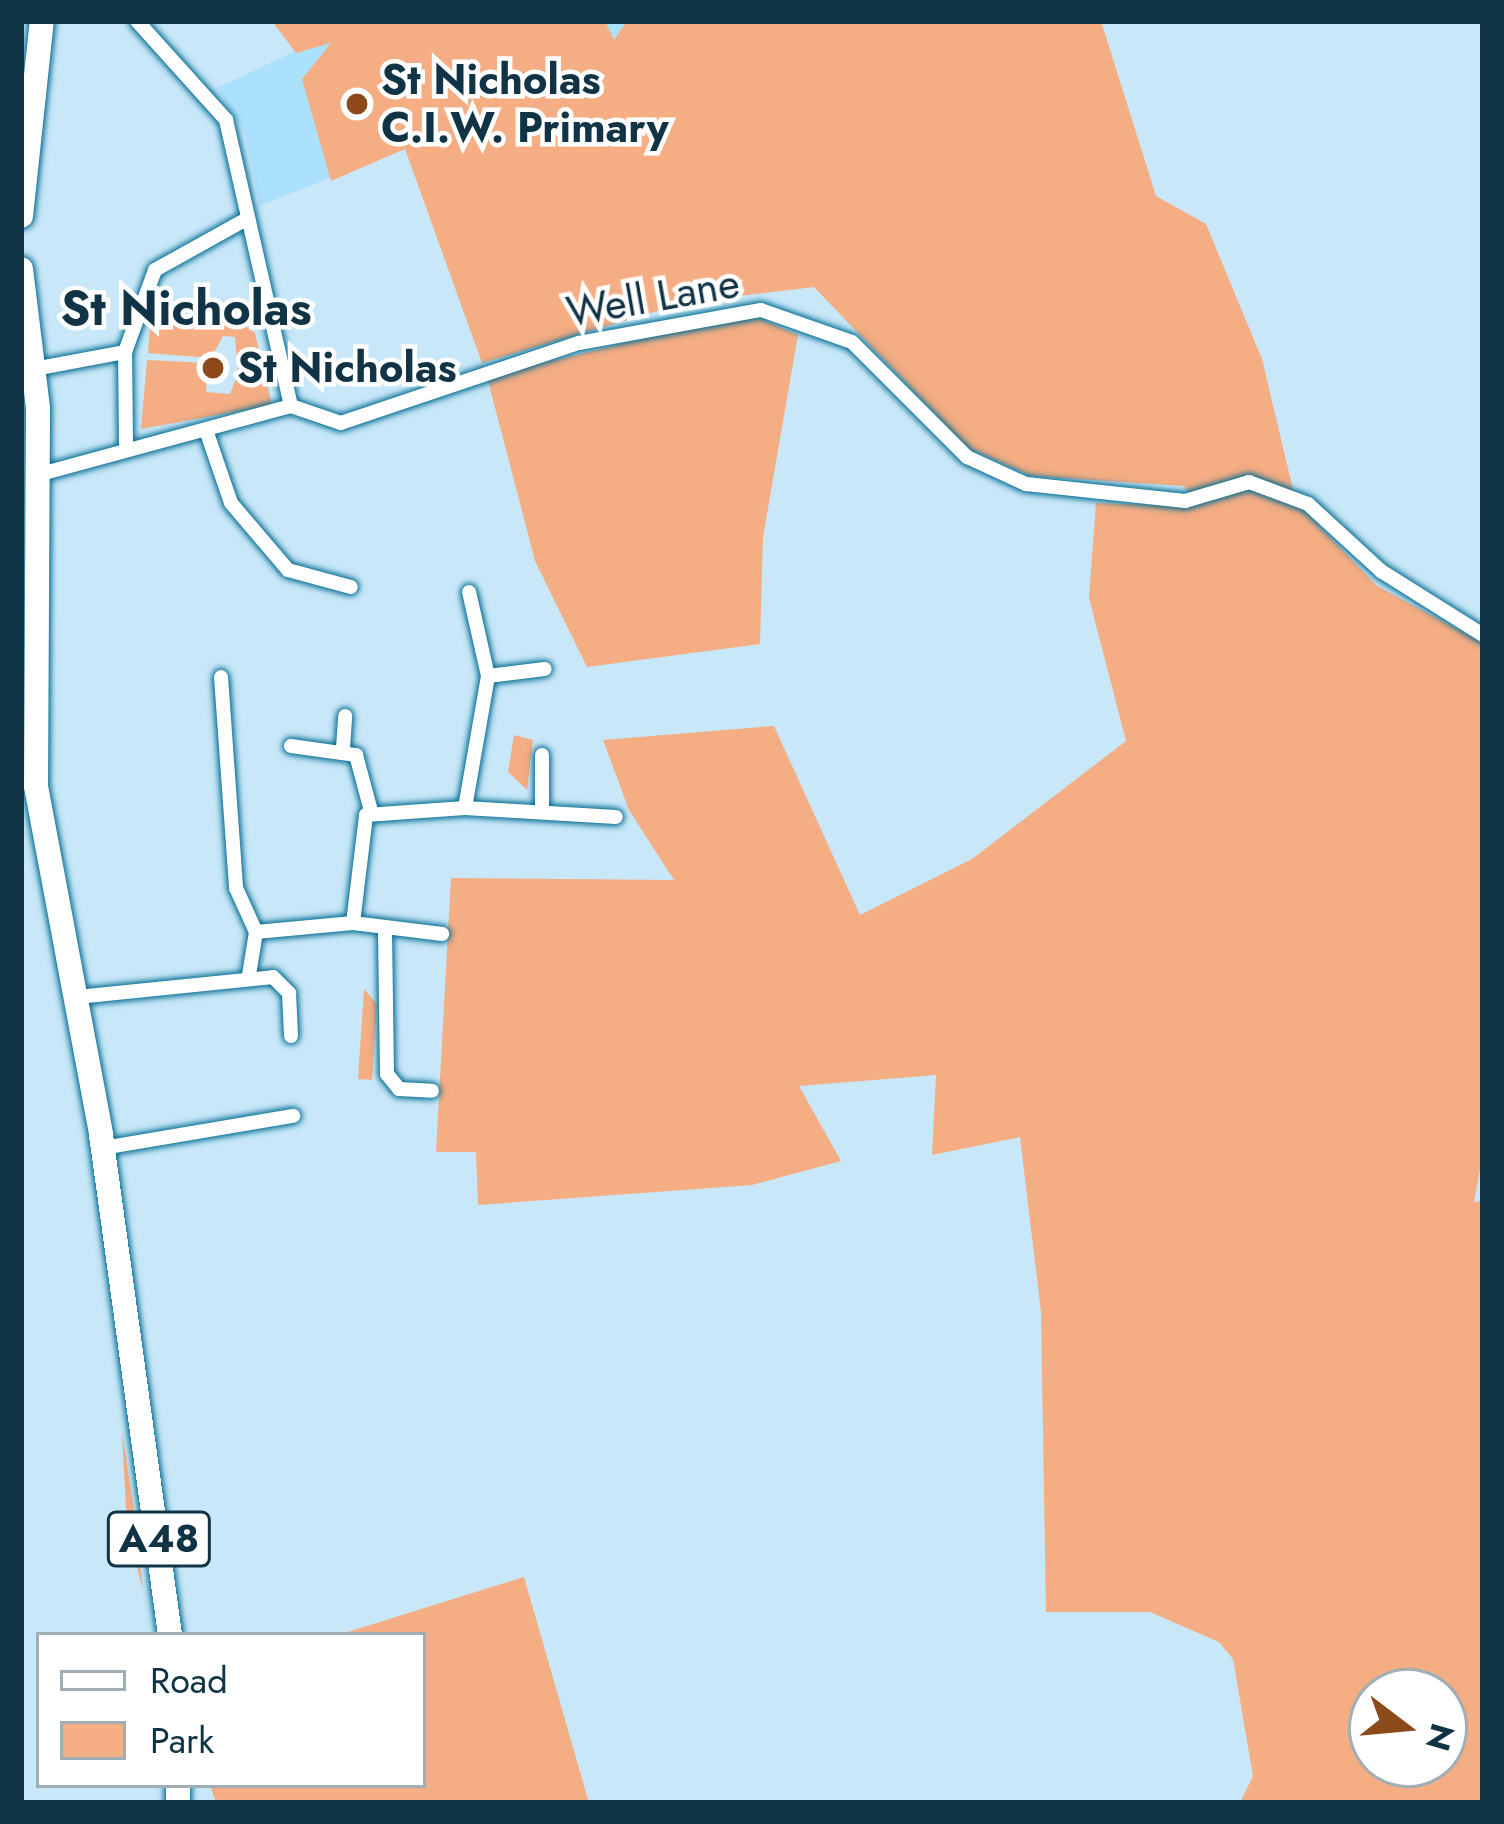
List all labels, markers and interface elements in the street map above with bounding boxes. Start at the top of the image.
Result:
place label: St Nicholas C.I.W. Primary [381,55,669,154]
marker: St Nicholas C.I.W. Primary [344,91,370,117]
street label: Well Lane [563,258,743,338]
district label: St Nicholas [60,280,312,338]
place label: St Nicholas [237,343,457,393]
marker: St Nicholas [200,355,226,381]
road number: A48 [105,1506,213,1572]
legend [36,1632,426,1788]
text: Road [150,1654,228,1706]
north arrow [1348,1668,1468,1788]
text: Park [150,1714,214,1766]
text: N [1414,1718,1466,1756]

